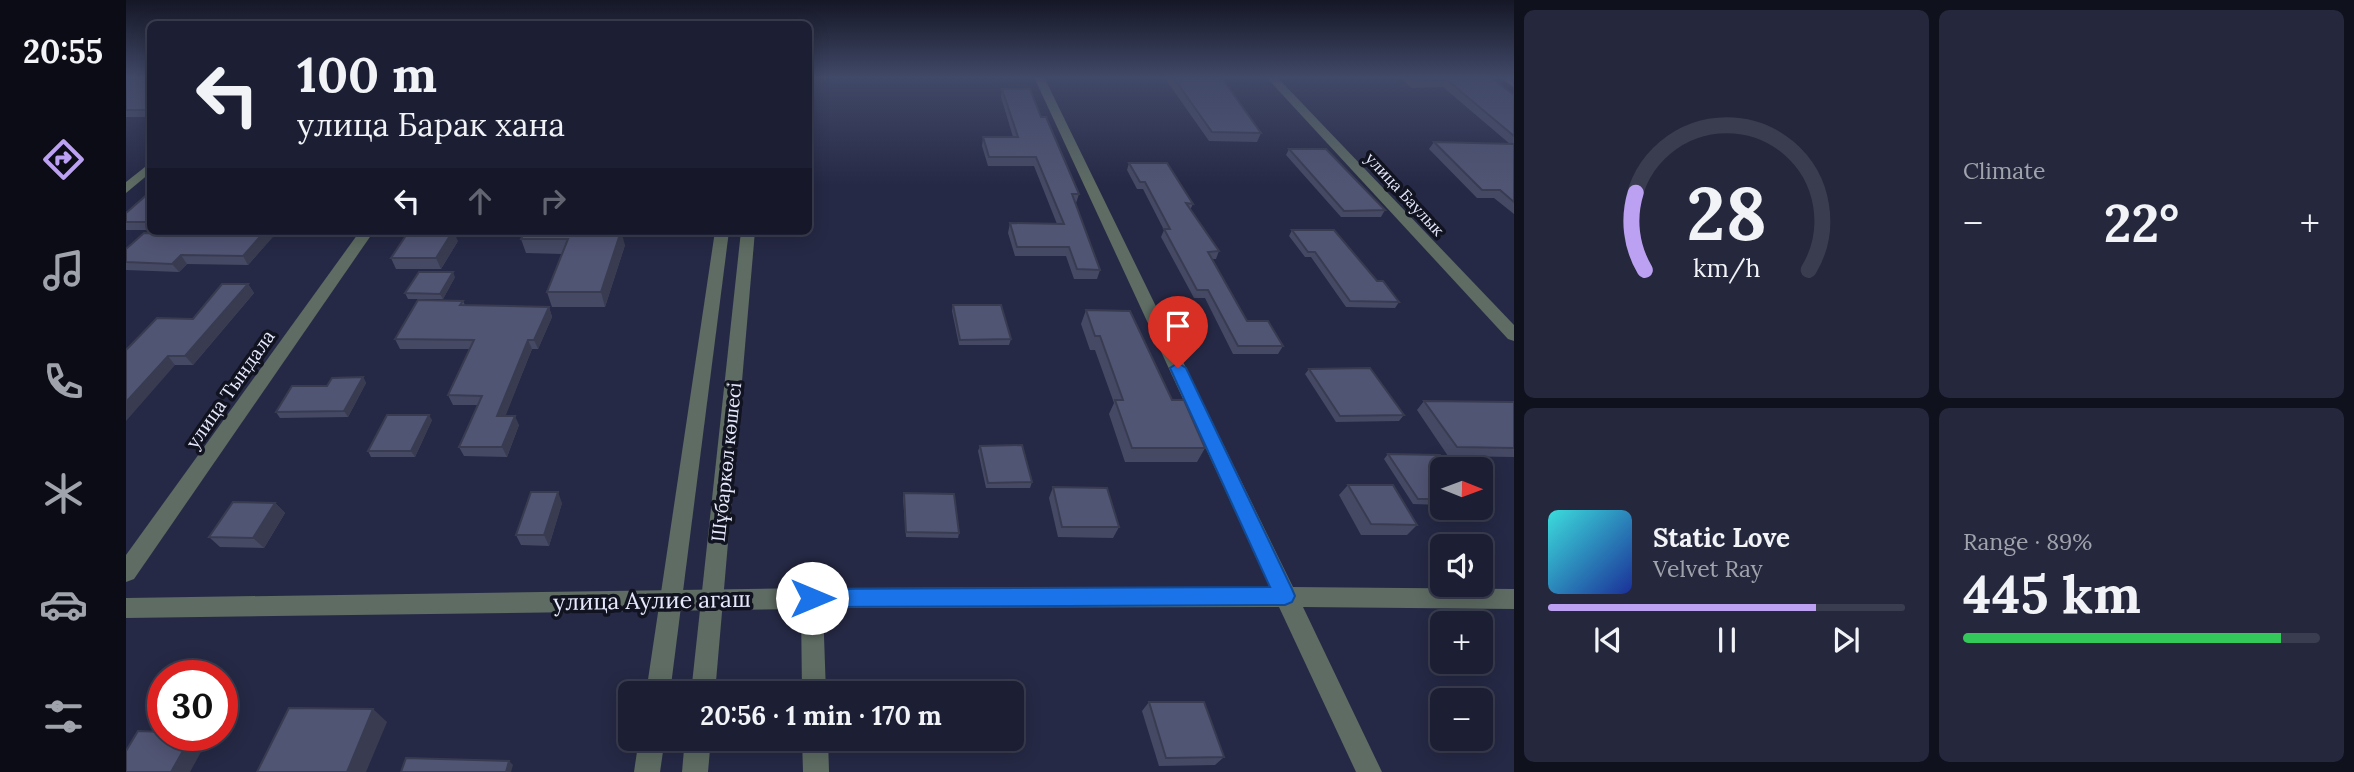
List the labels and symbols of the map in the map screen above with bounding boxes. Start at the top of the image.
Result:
street label: улица Баулык [1361,148,1449,240]
pin [1148,296,1208,368]
street label: улица Тындала [180,325,280,453]
street label: Шұбаркөл көшесі [706,381,746,543]
north arrow [1430,457,1493,520]
position arrow [775,561,849,635]
street label: улица Аулие агаш [553,584,751,616]
speed limit sign: 30 [147,660,238,751]

